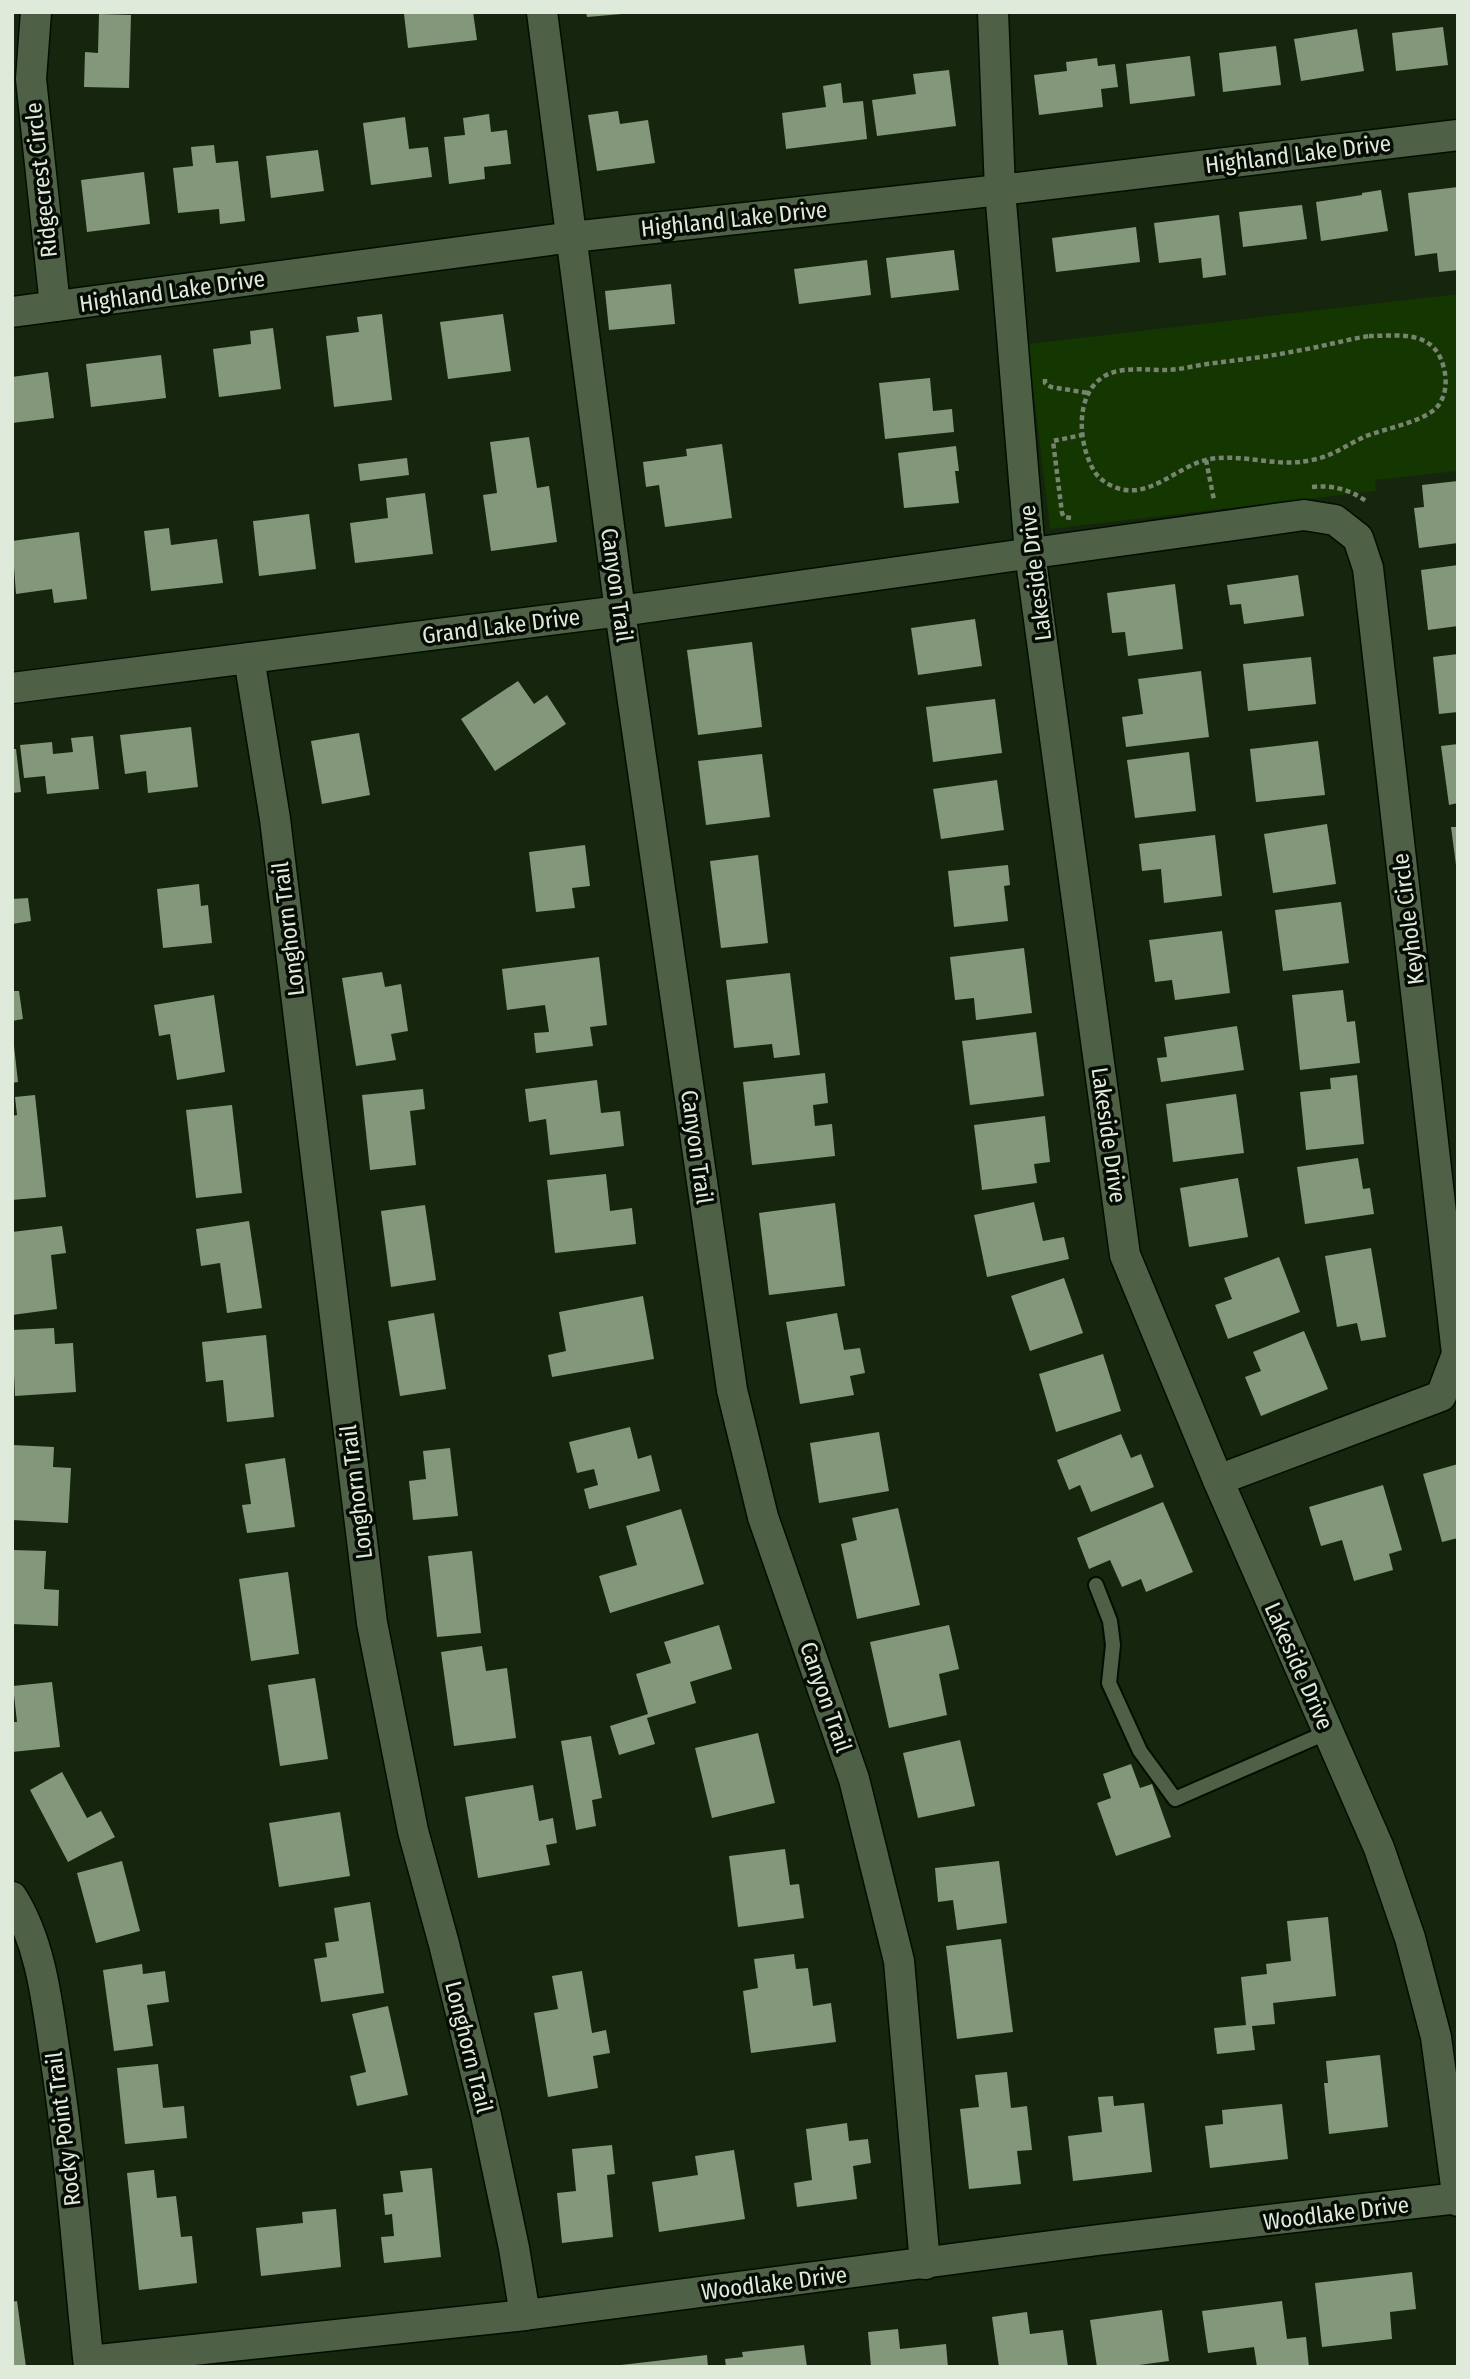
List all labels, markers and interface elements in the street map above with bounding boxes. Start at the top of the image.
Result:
street label: Ridgecrest Circle [19,101,63,259]
street label: Highland Lake Drive [1203,129,1393,179]
street label: Highland Lake Drive [640,195,828,243]
street label: Highland Lake Drive [77,264,267,318]
street label: Lakeside Drive [1013,504,1057,642]
street label: Canyon Trail [595,526,639,644]
street label: Grand Lake Drive [420,602,582,650]
street label: Keyhole Circle [1386,852,1430,986]
street label: Longhorn Trail [266,860,310,998]
street label: Lakeside Drive [1086,1065,1132,1205]
street label: Canyon Trail [675,1088,719,1206]
street label: Longhorn Trail [334,1423,378,1561]
street label: Lakeside Drive [1258,1598,1340,1734]
street label: Canyon Trail [794,1638,858,1756]
street label: Longhorn Trail [439,1978,499,2116]
street label: Rocky Point Trail [40,2050,86,2208]
street label: Woodlake Drive [1261,2190,1411,2236]
street label: Woodlake Drive [699,2260,849,2306]

